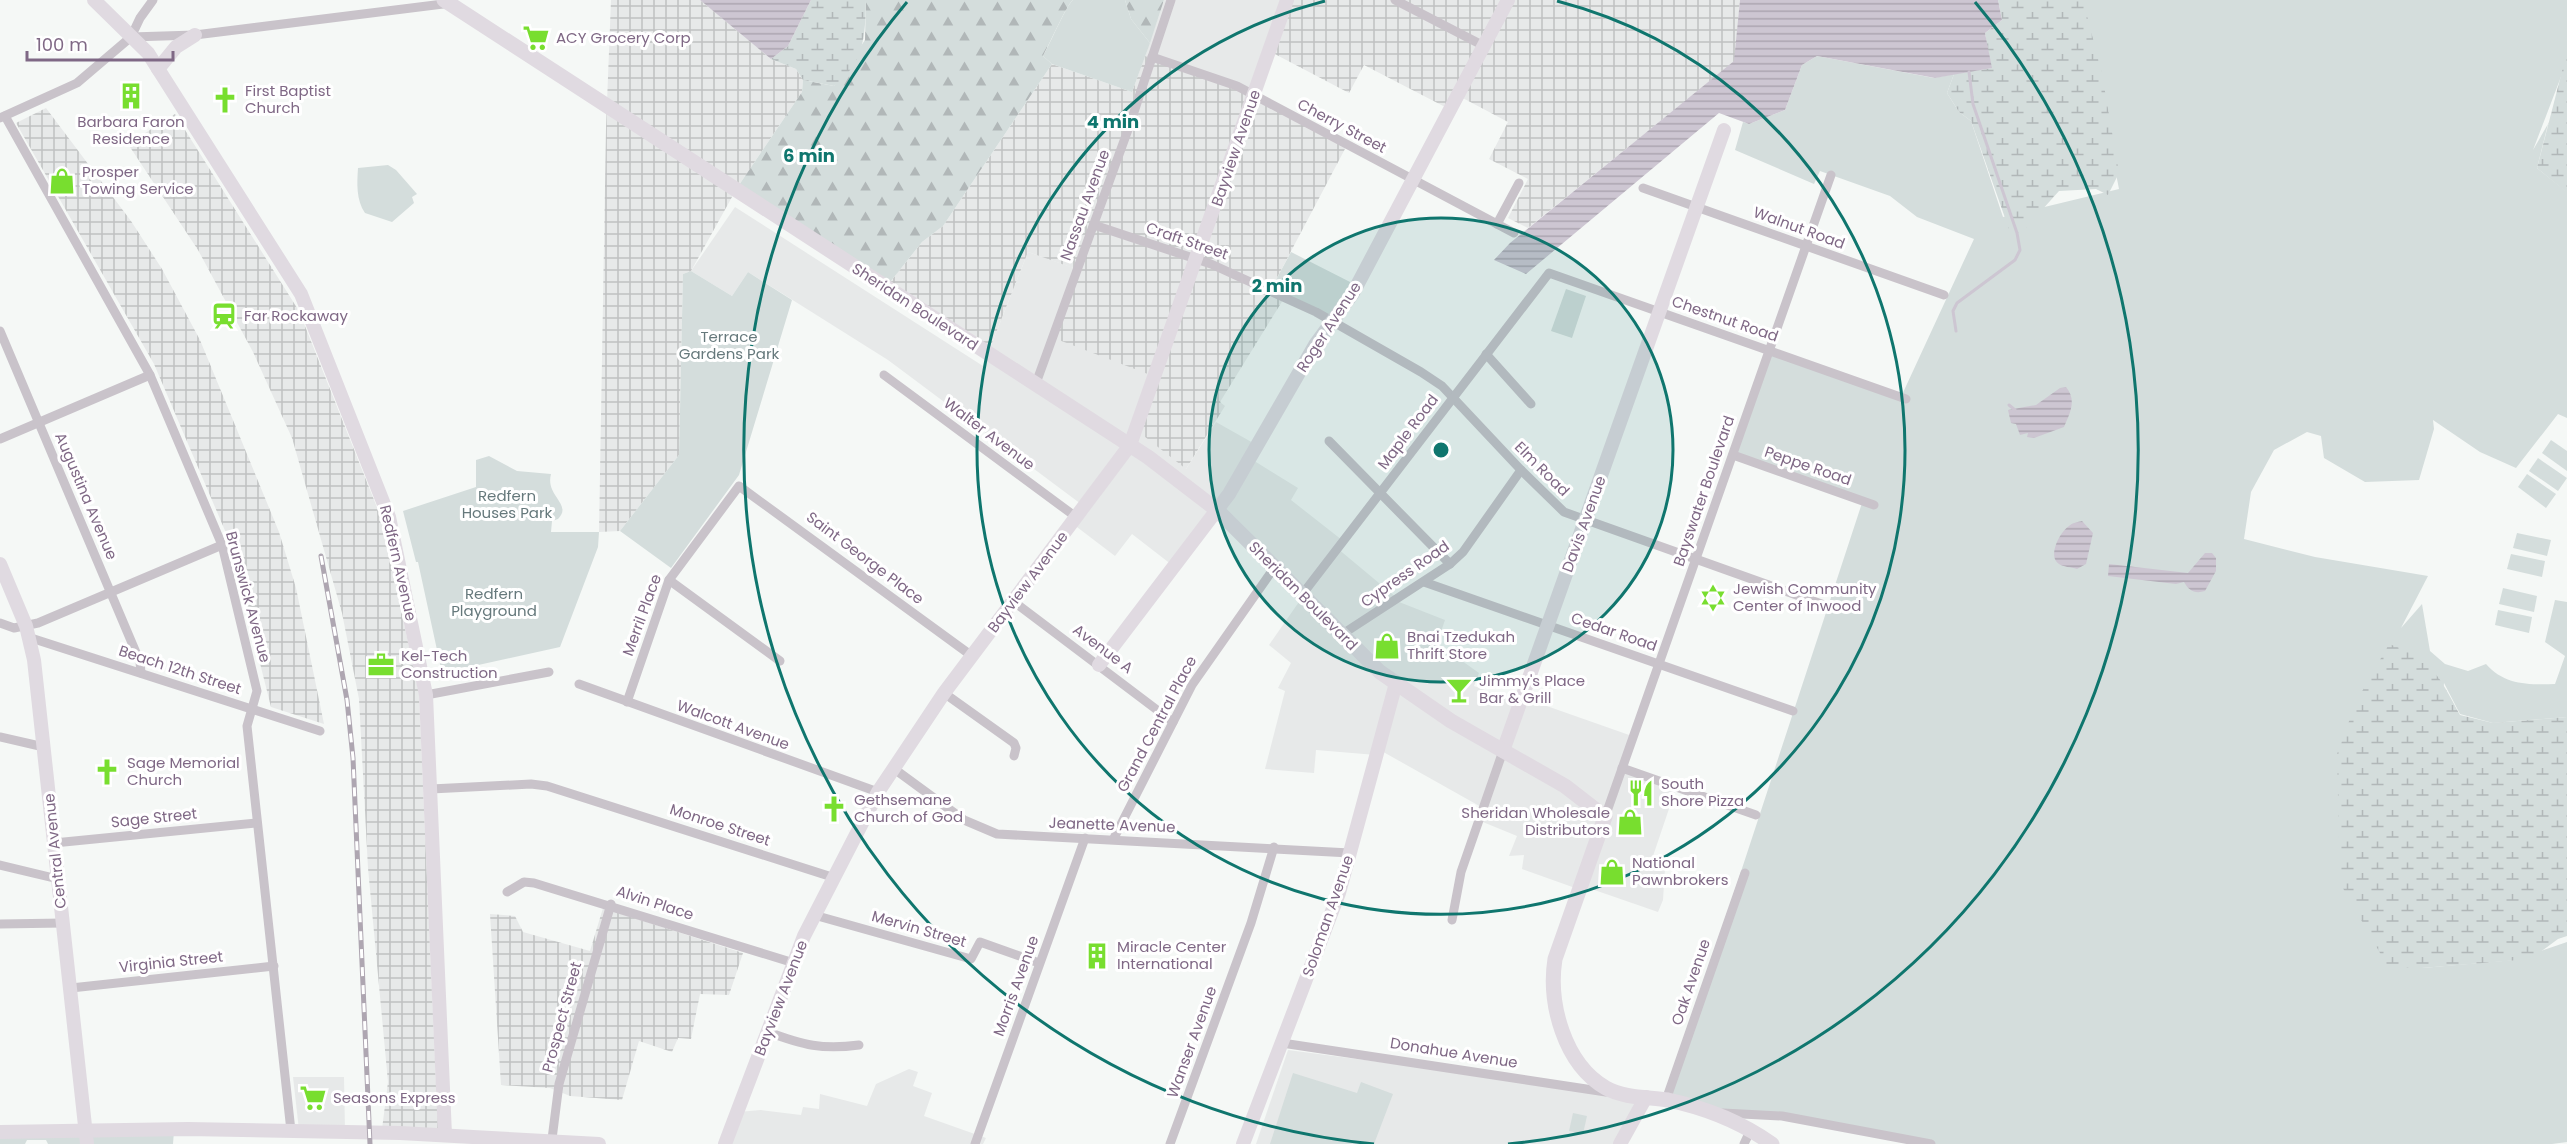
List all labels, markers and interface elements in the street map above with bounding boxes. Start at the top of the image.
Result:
supermarket icon: ACY Grocery Corp [521,23,551,53]
scale bar [27,24,172,62]
place label: ACY Grocery Corp [556,27,691,48]
text: 100 m [36,32,88,57]
place label: First Baptist Church [245,80,331,118]
building icon: Barbara Faron Residence [116,81,146,111]
church icon: First Baptist Church [210,85,240,115]
street label: Bayview Avenue [1206,87,1265,209]
street label: Cherry Street [1294,93,1390,158]
text: 4 min [1087,109,1139,134]
place label: Barbara Faron Residence [77,111,185,149]
text: 6 min [783,143,835,168]
street label: Nassau Avenue [1055,147,1114,263]
place label: Prosper Towing Service [82,161,194,199]
shop icon: Prosper Towing Service [47,166,77,196]
street label: Walnut Road [1750,201,1848,254]
street label: Craft Street [1143,217,1231,264]
street label: Sheridan Boulevard [848,258,982,355]
text: 2 min [1252,273,1302,298]
street label: Roger Avenue [1291,277,1366,376]
street label: Chestnut Road [1669,290,1781,347]
station icon: Far Rockaway [209,301,239,331]
place label: Far Rockaway [244,305,348,326]
park label: Terrace Gardens Park [679,326,779,364]
street label: Maple Road [1372,390,1443,474]
street label: Walter Avenue [939,392,1039,475]
street label: Bayswater Boulevard [1668,413,1739,569]
street label: Augustina Avenue [50,429,123,563]
street label: Elm Road [1510,437,1574,501]
centre of rings [1431,440,1451,460]
street label: Peppe Road [1762,441,1854,490]
street label: Davis Avenue [1556,473,1611,575]
park label: Redfern Houses Park [462,485,553,523]
street label: Redfern Avenue [375,503,422,623]
street label: Saint George Place [802,506,928,609]
street label: Bayview Avenue [983,527,1073,637]
street label: Brunswick Avenue [221,529,276,665]
street label: Cypress Road [1356,535,1453,612]
street label: Sheridan Boulevard [1244,536,1363,655]
street label: Merril Place [617,571,666,659]
place label: Jewish Community Center of Inwood [1733,578,1877,616]
park label: Redfern Playground [451,583,537,621]
synagogue icon: Jewish Community Center of Inwood [1698,583,1728,613]
street label: Cedar Road [1568,607,1660,656]
street label: Avenue A [1069,619,1138,678]
place label: Bnai Tzedukah Thrift Store [1407,626,1515,664]
shop icon: Bnai Tzedukah Thrift Store [1372,631,1402,661]
street label: Beach 12th Street [116,640,244,699]
place label: Kel-Tech Construction [401,645,498,683]
office icon: Kel-Tech Construction [366,650,396,680]
street label: Grand Central Place [1112,652,1201,796]
place label: Jimmy's Place Bar & Grill [1479,670,1585,708]
bar icon: Jimmy's Place Bar & Grill [1444,675,1474,705]
street label: Walcott Avenue [674,694,792,755]
place label: Sage Memorial Church [127,752,240,790]
church icon: Sage Memorial Church [92,757,122,787]
place label: South Shore Pizza [1661,773,1744,811]
restaurant icon: South Shore Pizza [1626,778,1656,808]
place label: Gethsemane Church of God [854,789,963,827]
street label: Central Avenue [38,792,71,910]
church icon: Gethsemane Church of God [819,794,849,824]
street label: Monroe Street [667,798,773,851]
place label: Sheridan Wholesale Distributors [1461,802,1610,840]
street label: Sage Street [110,803,198,832]
shop icon: Sheridan Wholesale Distributors [1615,807,1645,837]
street label: Jeanette Avenue [1048,812,1176,837]
street label: Soloman Avenue [1297,852,1358,979]
place label: National Pawnbrokers [1632,852,1729,890]
shop icon: National Pawnbrokers [1597,857,1627,887]
street label: Alvin Place [614,880,697,925]
street label: Mervin Street [869,905,969,952]
street label: Morris Avenue [988,933,1043,1039]
place label: Miracle Center International [1117,936,1227,974]
street label: Oak Avenue [1666,936,1715,1028]
street label: Bayview Avenue [749,937,812,1058]
building icon: Miracle Center International [1082,941,1112,971]
street label: Virginia Street [118,946,224,977]
street label: Prospect Street [537,959,586,1074]
street label: Wanser Avenue [1162,983,1221,1101]
street label: Donahue Avenue [1389,1032,1519,1073]
supermarket icon: Seasons Express [298,1083,328,1113]
place label: Seasons Express [333,1087,456,1108]

